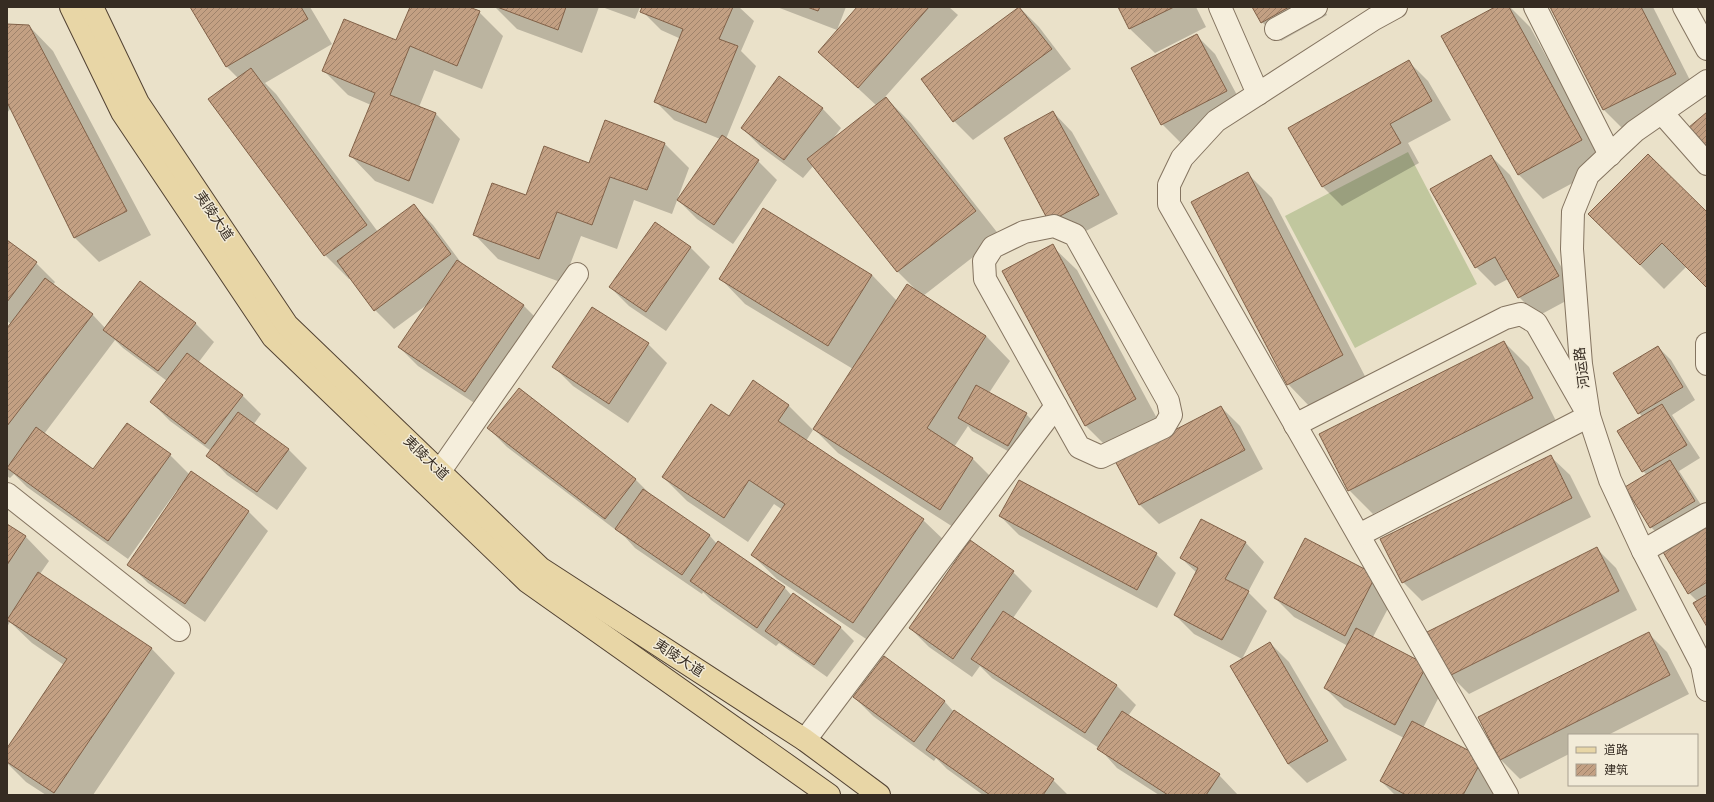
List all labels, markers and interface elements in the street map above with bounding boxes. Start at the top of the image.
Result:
street label: 夷陵大道 [190,187,238,245]
street label: 河运路 [1569,346,1595,390]
street label: 夷陵大道 [399,431,453,485]
street label: 夷陵大道 [650,634,708,682]
legend [1568,734,1698,786]
text: 道路 [1604,741,1628,760]
text: 建筑 [1604,761,1628,780]

